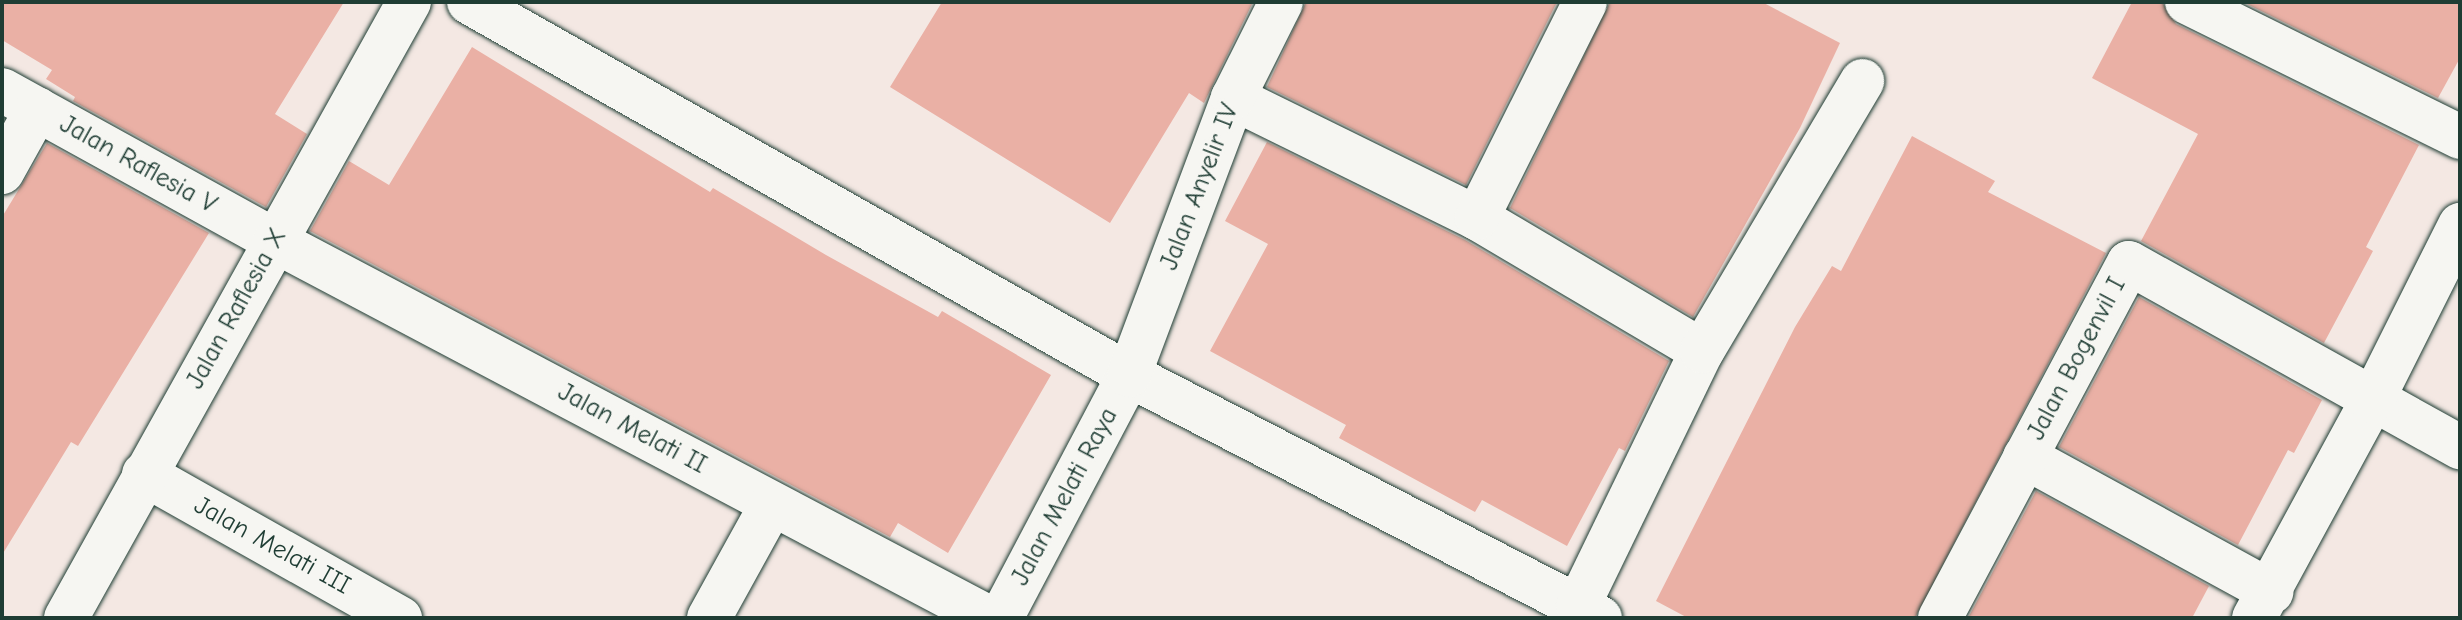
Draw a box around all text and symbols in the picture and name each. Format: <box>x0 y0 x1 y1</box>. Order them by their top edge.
street label: Jalan Anyelir IV <box>1154 99 1246 275</box>
street label: Jalan Raflesia V <box>54 109 222 221</box>
street label: Jalan Raflesia X <box>180 223 294 395</box>
street label: Jalan Bogenvil I <box>2021 272 2133 446</box>
street label: Jalan Melati II <box>552 377 712 481</box>
street label: Jalan Melati Raya <box>1005 403 1125 591</box>
street label: Jalan Melati III <box>188 490 356 602</box>

